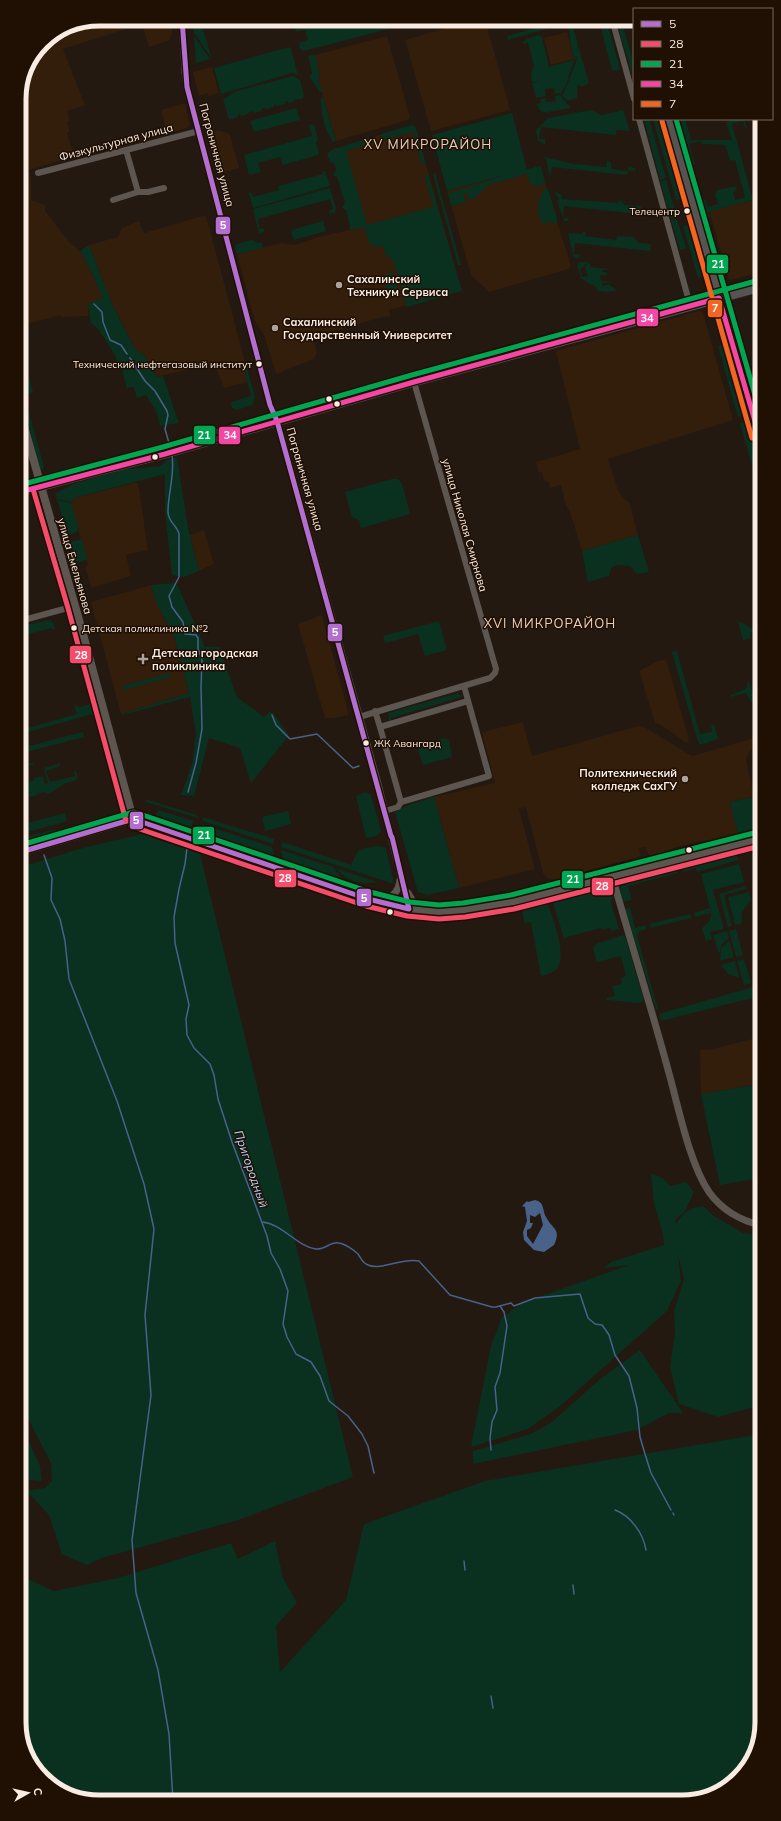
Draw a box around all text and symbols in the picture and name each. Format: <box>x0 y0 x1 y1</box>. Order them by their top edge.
legend <box>633 8 773 120</box>
text: 5 <box>669 16 676 31</box>
text: 28 <box>669 36 683 51</box>
text: 21 <box>669 56 683 71</box>
text: 34 <box>669 76 683 91</box>
text: 7 <box>669 96 676 111</box>
street label: Пограничная улица <box>196 102 238 208</box>
street label: Физкультурная улица <box>58 120 174 164</box>
district label: XV МИКРОРАЙОН <box>364 136 492 152</box>
place label: Телецентр <box>629 205 680 218</box>
marker: Телецентр <box>682 206 692 216</box>
line badge: 5 <box>215 216 231 235</box>
text: 5 <box>220 218 227 232</box>
line badge: 21 <box>706 254 729 274</box>
text: 21 <box>711 257 725 271</box>
place label: Сахалинский Техникум Сервиса <box>347 272 448 299</box>
marker: Сахалинский Техникум Сервиса <box>334 280 344 290</box>
line badge: 7 <box>707 299 723 318</box>
text: 7 <box>712 301 719 315</box>
line badge: 34 <box>636 308 659 327</box>
text: 34 <box>640 311 654 325</box>
place label: Сахалинский Государственный Университет <box>283 315 453 342</box>
marker: Сахалинский Государственный Университет <box>270 323 280 333</box>
place label: Технический нефтегазовый институт <box>73 358 252 371</box>
marker: Технический нефтегазовый институт <box>254 359 264 369</box>
unlabelled marker <box>324 394 334 404</box>
unlabelled marker <box>332 399 342 409</box>
line badge: 21 <box>193 425 216 445</box>
line badge: 34 <box>218 426 241 445</box>
street label: Пограничная улица <box>284 426 326 532</box>
text: 21 <box>197 428 211 442</box>
text: 34 <box>223 428 237 442</box>
unlabelled marker <box>150 452 160 462</box>
street label: улица Николая Смирнова <box>439 457 491 593</box>
street label: улица Емельянова <box>55 516 95 616</box>
district label: XVI МИКРОРАЙОН <box>484 615 616 631</box>
place label: Детская поликлиника №2 <box>82 622 208 635</box>
marker: Детская поликлиника №2 <box>69 623 79 633</box>
line badge: 5 <box>327 623 343 642</box>
text: 5 <box>332 625 339 639</box>
line badge: 28 <box>69 645 92 664</box>
place label: Детская городская поликлиника <box>152 646 258 673</box>
text: 28 <box>74 648 88 662</box>
marker: Детская городская поликлиника <box>137 653 149 665</box>
place label: ЖК Авангард <box>374 737 441 750</box>
marker: ЖК Авангард <box>361 738 371 748</box>
place label: Политехнический колледж СахГУ <box>579 766 678 793</box>
marker: Политехнический колледж СахГУ <box>680 774 690 784</box>
line badge: 5 <box>129 811 144 830</box>
text: 5 <box>133 813 140 827</box>
line badge: 21 <box>192 826 215 845</box>
text: 21 <box>197 828 211 842</box>
unlabelled marker <box>684 845 694 855</box>
line badge: 28 <box>274 869 297 888</box>
line badge: 21 <box>561 870 584 889</box>
text: 28 <box>278 871 292 885</box>
text: 21 <box>566 872 580 886</box>
line badge: 28 <box>591 877 614 896</box>
text: 28 <box>595 879 609 893</box>
line badge: 5 <box>356 888 372 907</box>
text: 5 <box>361 891 368 905</box>
unlabelled marker <box>385 907 395 917</box>
water label: Пригородный <box>231 1128 272 1209</box>
north arrow <box>8 1773 48 1813</box>
text: С <box>30 1787 45 1797</box>

